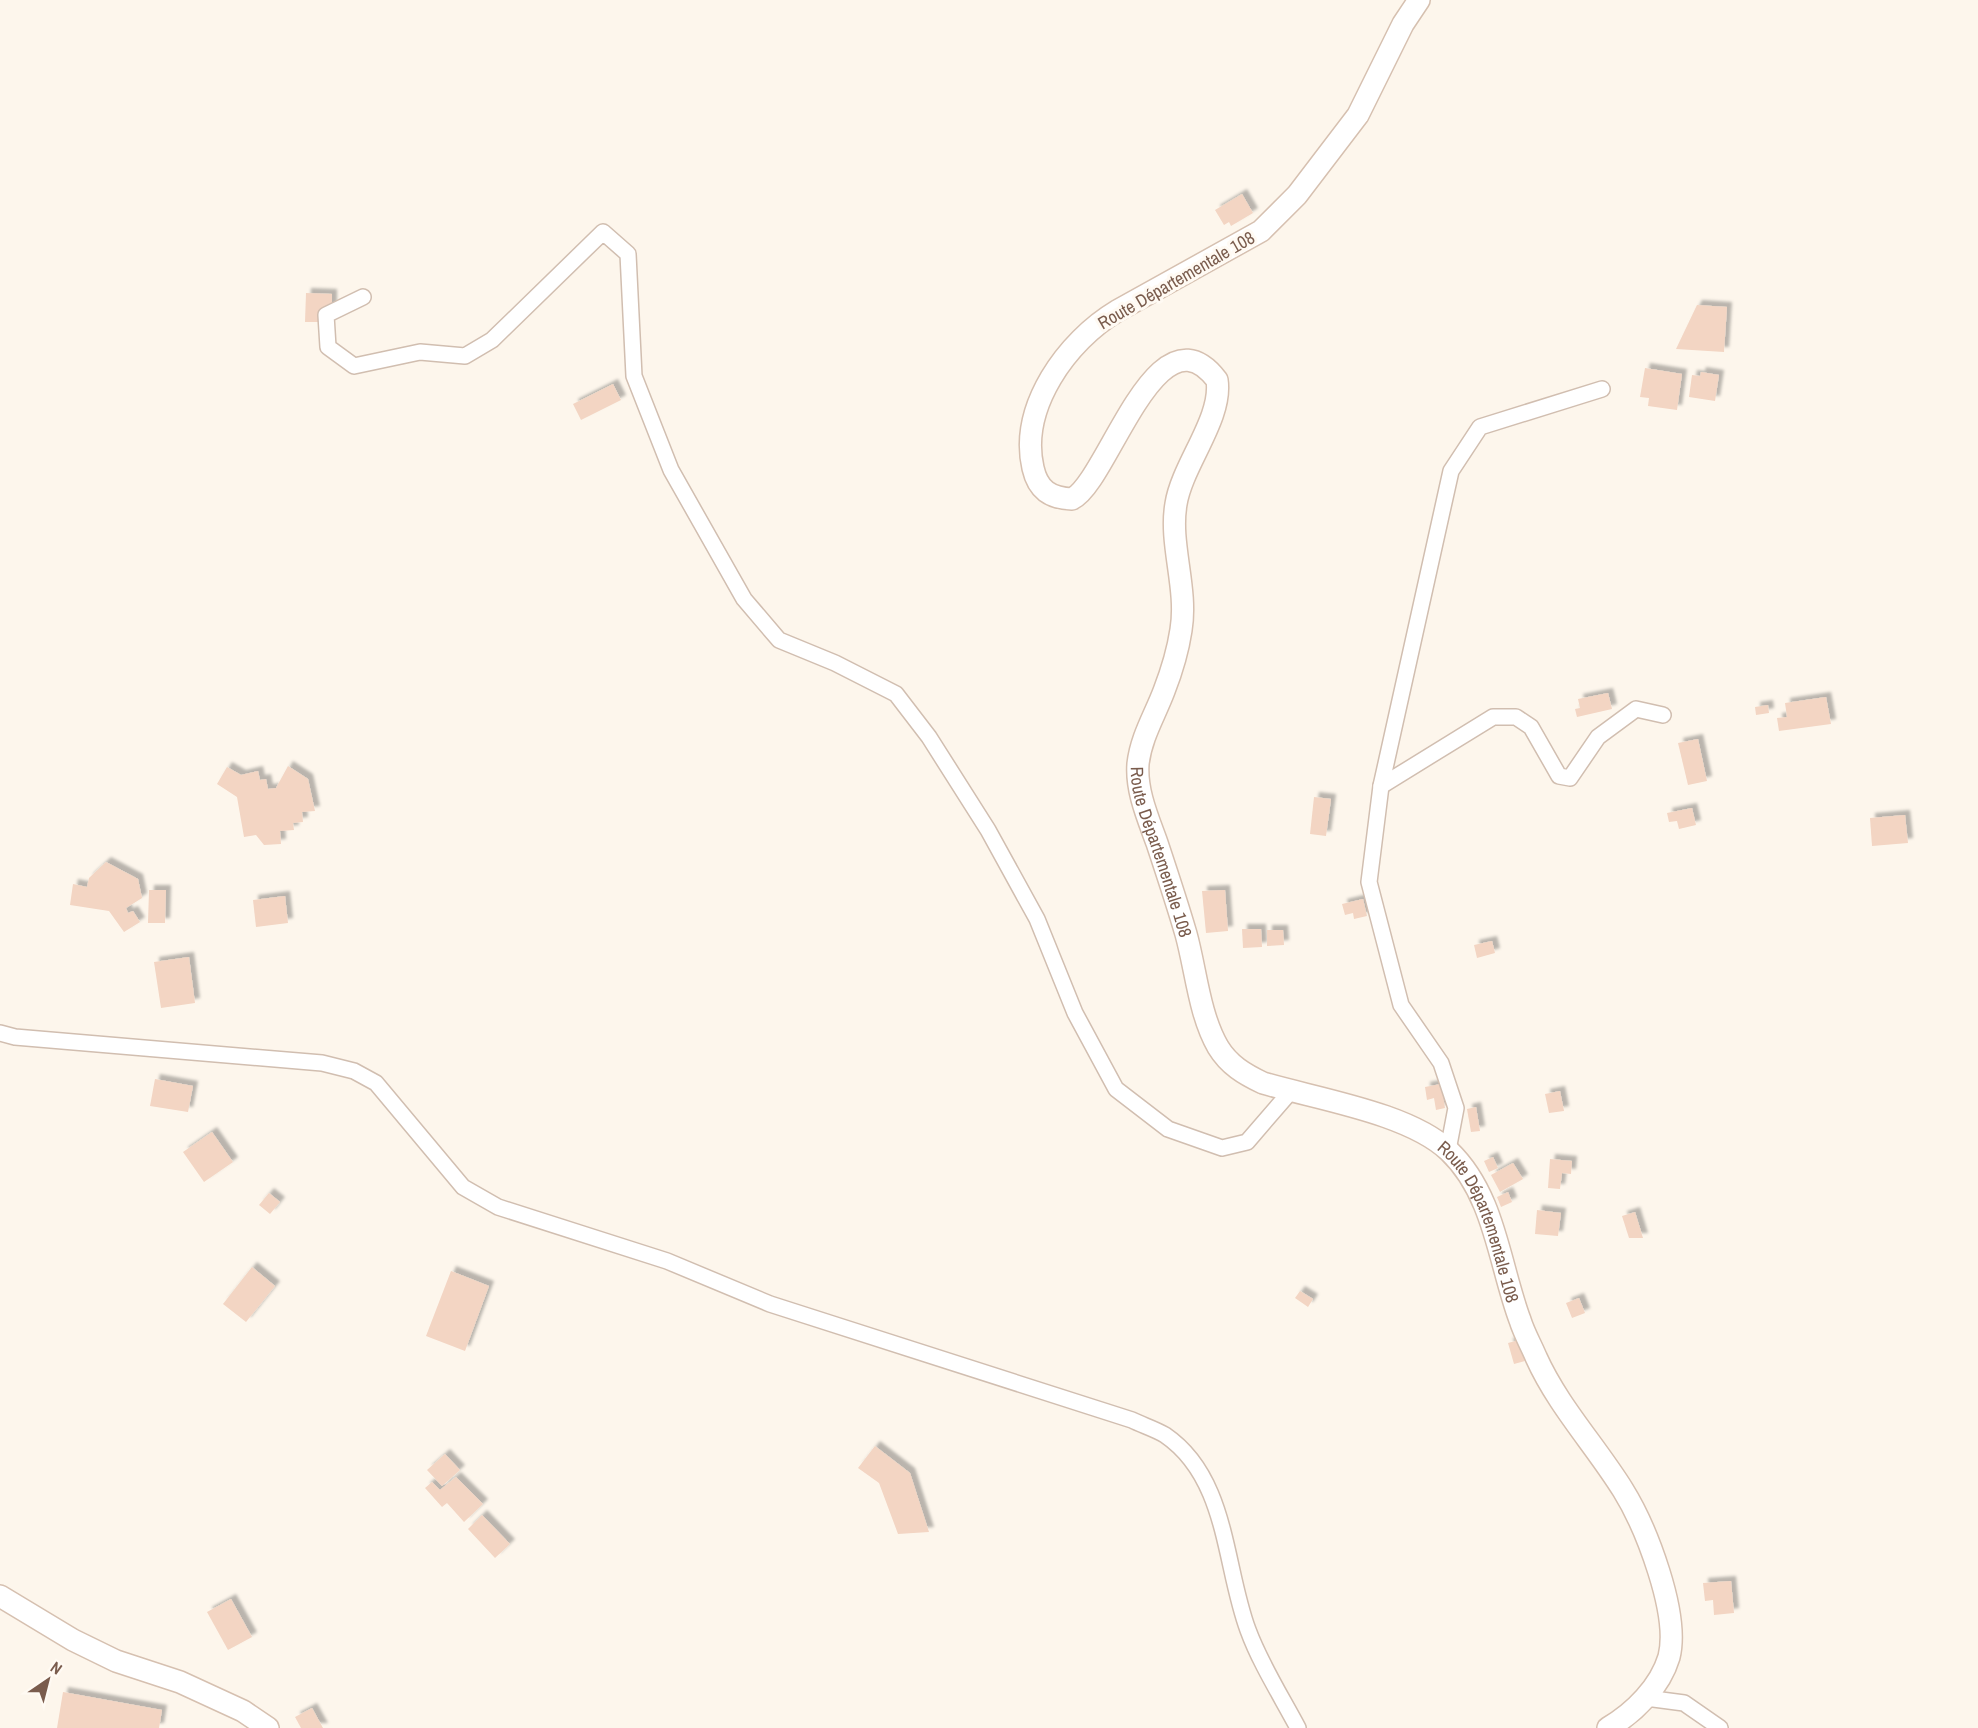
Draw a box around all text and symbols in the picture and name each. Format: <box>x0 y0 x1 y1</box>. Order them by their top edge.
street label: Route Départementale 108 <box>1093 225 1259 335</box>
street label: Route Départementale 108 <box>1125 766 1199 940</box>
street label: Route Départementale 108 <box>1433 1134 1526 1306</box>
north arrow <box>18 1650 78 1710</box>
text: N <box>46 1656 67 1679</box>

